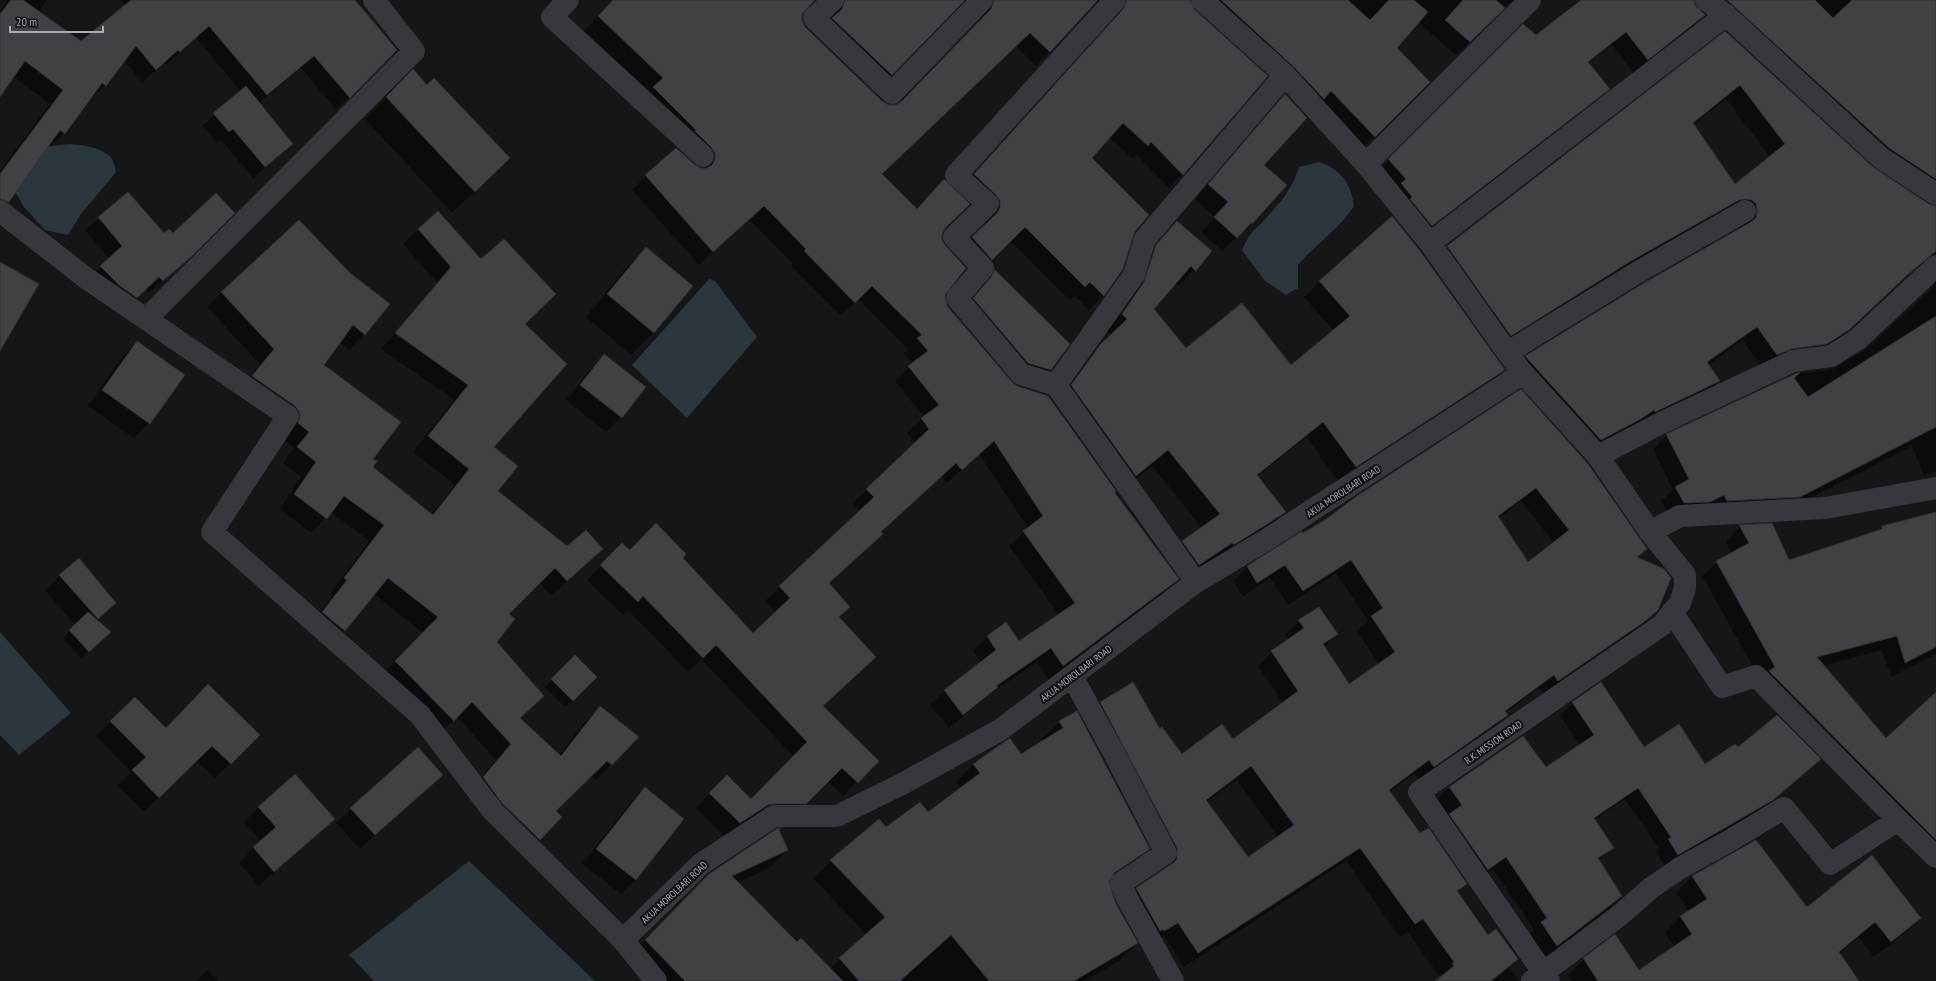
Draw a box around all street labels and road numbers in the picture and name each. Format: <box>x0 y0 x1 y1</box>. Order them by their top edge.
street label: AKUA MOROLBARI ROAD <box>1304 463 1383 520</box>
street label: AKUA MOROLBARI ROAD <box>1038 642 1115 704</box>
street label: R.K. MISSION ROAD <box>1462 718 1525 767</box>
street label: AKUA MOROLBARI ROAD <box>638 858 710 926</box>

